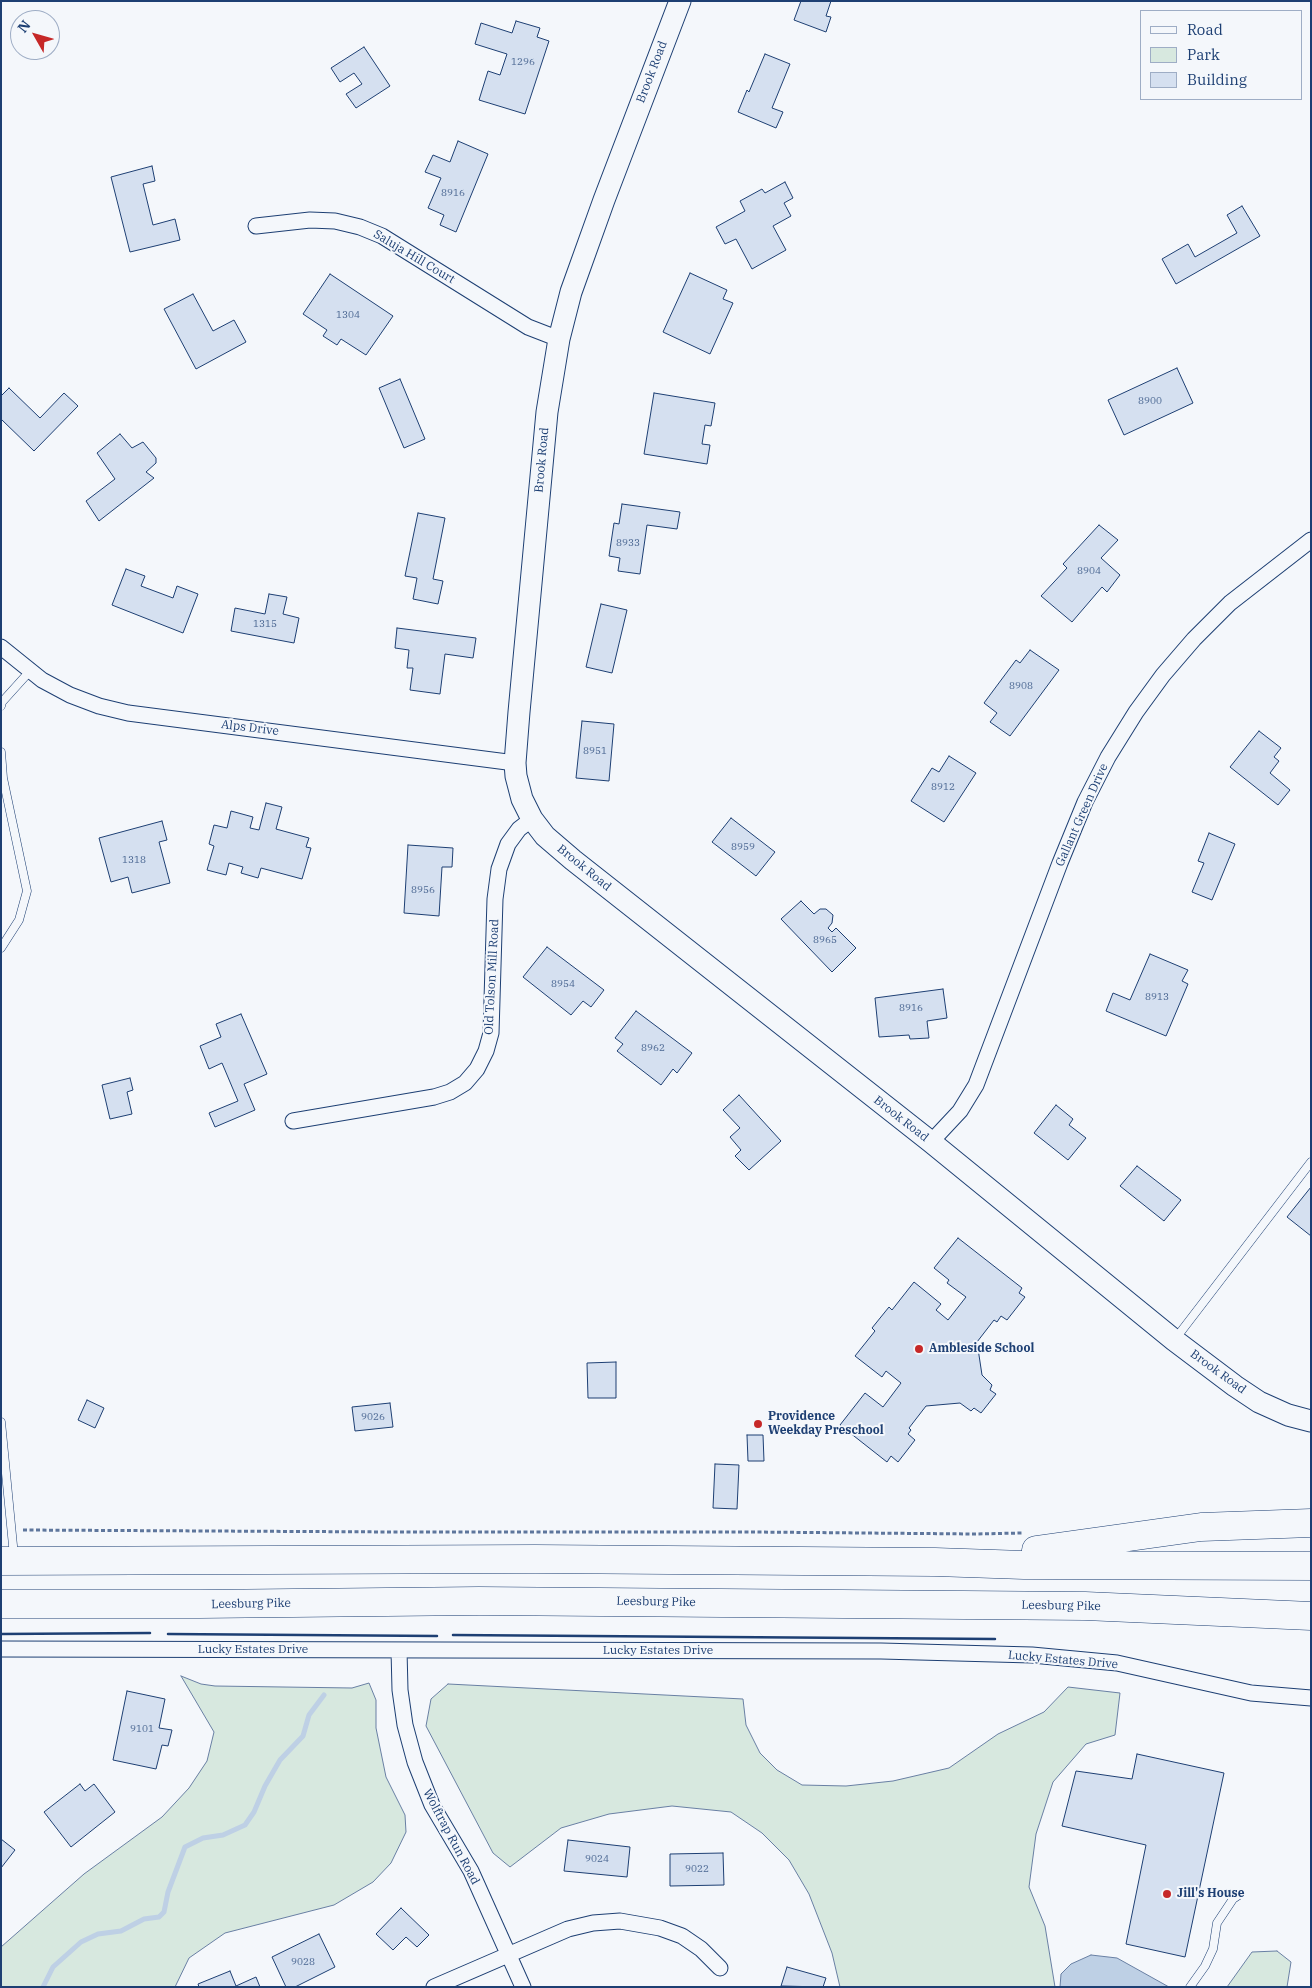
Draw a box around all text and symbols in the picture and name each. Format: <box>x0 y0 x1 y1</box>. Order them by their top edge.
north arrow <box>10 10 60 60</box>
legend <box>1140 10 1302 100</box>
text: N <box>13 16 34 36</box>
text: Road <box>1187 20 1223 39</box>
street label: Brook Road <box>634 39 670 105</box>
text: Park <box>1187 45 1220 64</box>
house number: 1296 <box>511 56 535 68</box>
text: Building <box>1187 70 1247 89</box>
house number: 8916 <box>441 187 465 199</box>
street label: Saluja Hill Court <box>371 227 457 287</box>
house number: 1304 <box>336 309 360 321</box>
house number: 8900 <box>1138 395 1162 407</box>
street label: Brook Road <box>532 427 552 493</box>
house number: 8933 <box>616 537 640 549</box>
house number: 8904 <box>1077 565 1101 577</box>
house number: 1315 <box>253 618 277 630</box>
house number: 8908 <box>1009 680 1033 692</box>
street label: Alps Drive <box>220 717 280 739</box>
house number: 8951 <box>583 745 607 757</box>
street label: Gallant Green Drive <box>1053 761 1111 869</box>
house number: 8912 <box>931 781 955 793</box>
house number: 8959 <box>731 841 755 853</box>
street label: Brook Road <box>554 842 614 894</box>
house number: 1318 <box>122 854 146 866</box>
house number: 8956 <box>411 884 435 896</box>
street label: Old Tolson Mill Road <box>482 919 502 1035</box>
house number: 8965 <box>813 934 837 946</box>
house number: 8954 <box>551 978 575 990</box>
house number: 8913 <box>1145 991 1169 1003</box>
house number: 8916 <box>899 1002 923 1014</box>
house number: 8962 <box>641 1042 665 1054</box>
street label: Brook Road <box>871 1093 931 1145</box>
place label: Ambleside School <box>929 1342 1034 1356</box>
marker: Ambleside School <box>913 1343 925 1355</box>
street label: Brook Road <box>1187 1347 1249 1397</box>
place label: Providence Weekday Preschool <box>768 1410 884 1438</box>
house number: 9026 <box>361 1411 385 1423</box>
marker: Providence Weekday Preschool <box>752 1418 764 1430</box>
street label: Leesburg Pike <box>616 1594 696 1610</box>
street label: Leesburg Pike <box>211 1596 291 1612</box>
street label: Leesburg Pike <box>1021 1598 1101 1614</box>
street label: Lucky Estates Drive <box>198 1643 308 1657</box>
street label: Lucky Estates Drive <box>603 1644 713 1658</box>
street label: Lucky Estates Drive <box>1007 1648 1119 1672</box>
house number: 9101 <box>130 1723 154 1735</box>
street label: Wolftrap Run Road <box>420 1787 482 1887</box>
house number: 9024 <box>585 1853 609 1865</box>
house number: 9022 <box>685 1863 709 1875</box>
place label: Jill's House <box>1177 1887 1244 1901</box>
marker: Jill's House <box>1161 1888 1173 1900</box>
house number: 9028 <box>291 1956 315 1968</box>

